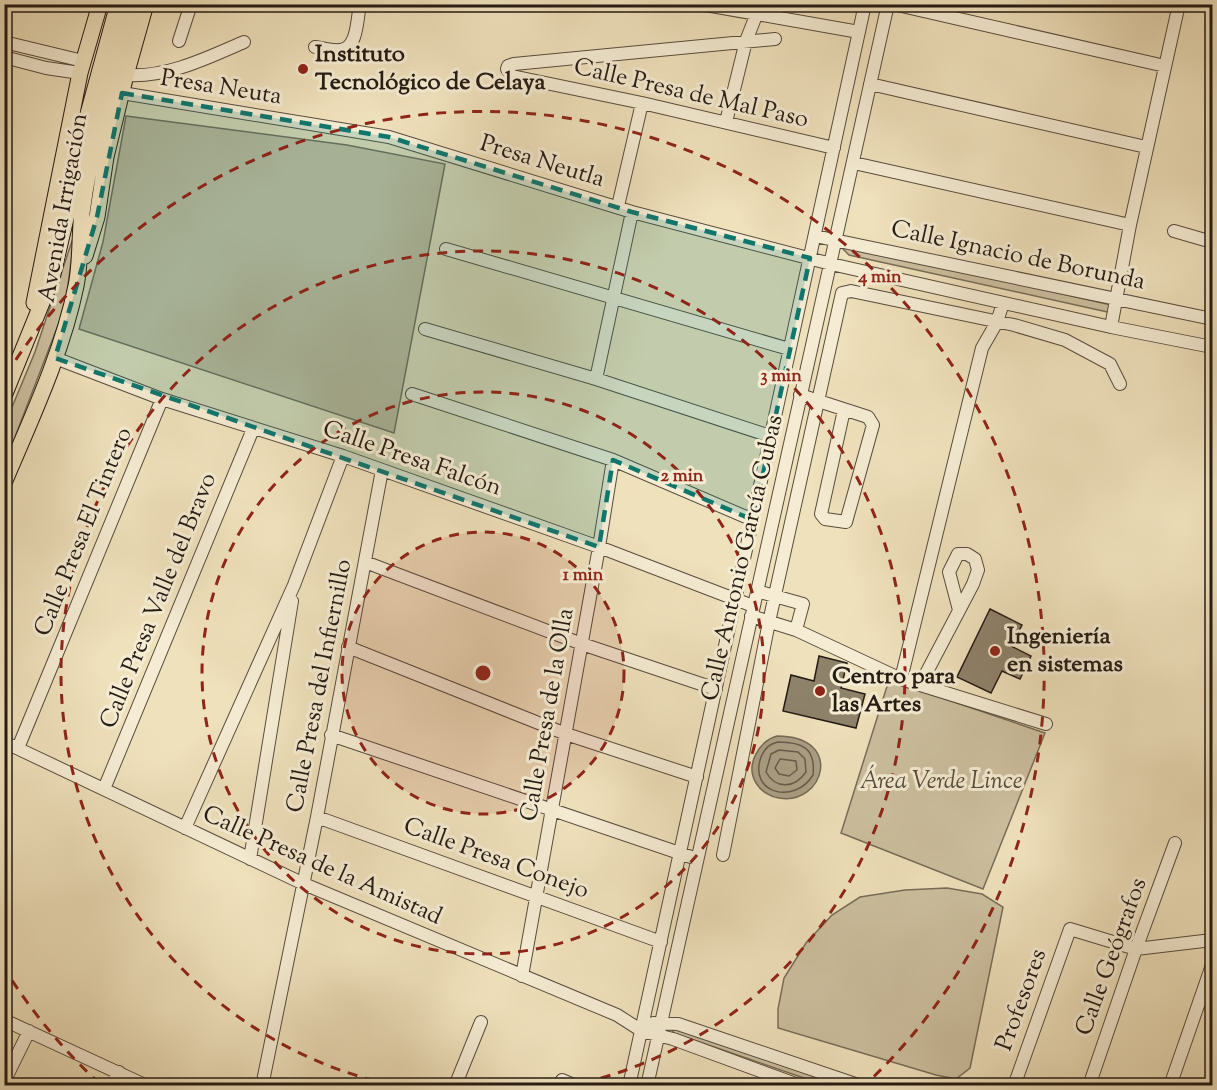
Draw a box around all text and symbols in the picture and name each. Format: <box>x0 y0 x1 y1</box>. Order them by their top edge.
place label: Instituto Tecnológico de Celaya <box>315 38 547 100</box>
street label: Calle Presa de Mal Paso <box>570 50 812 138</box>
street label: Presa Neuta <box>158 62 284 114</box>
marker: Instituto Tecnológico de Celaya <box>296 62 310 76</box>
street label: Avenida Irrigación <box>31 111 97 305</box>
street label: Presa Neutla <box>475 127 609 197</box>
street label: Calle Ignacio de Borunda <box>888 212 1148 300</box>
text: 4 min <box>857 265 902 291</box>
text: 3 min <box>760 364 802 390</box>
street label: Calle Presa Falcón <box>318 412 506 506</box>
street label: Calle Antonio García Cubas <box>693 412 793 704</box>
street label: Calle Presa El Tintero <box>27 422 141 642</box>
text: 2 min <box>661 464 704 490</box>
street label: Calle Presa Valle del Bravo <box>92 468 226 734</box>
street label: Calle Presa del Infiernillo <box>279 557 361 815</box>
text: 1 min <box>563 563 604 589</box>
street label: Calle Presa de la Olla <box>513 606 583 824</box>
place label: Ingeniería en sistemas <box>1007 620 1123 682</box>
marker: Ingeniería en sistemas <box>988 644 1002 658</box>
place label: Centro para las Artes <box>832 660 956 722</box>
centre of rings <box>473 663 493 683</box>
marker: Centro para las Artes <box>813 684 827 698</box>
park label: Área Verde Lince <box>860 764 1022 799</box>
street label: Calle Presa de la Amistad <box>197 798 448 934</box>
street label: Calle Presa Conejo <box>399 810 593 908</box>
street label: Calle Geógrafos <box>1068 873 1156 1041</box>
street label: Profesores <box>988 944 1056 1056</box>

